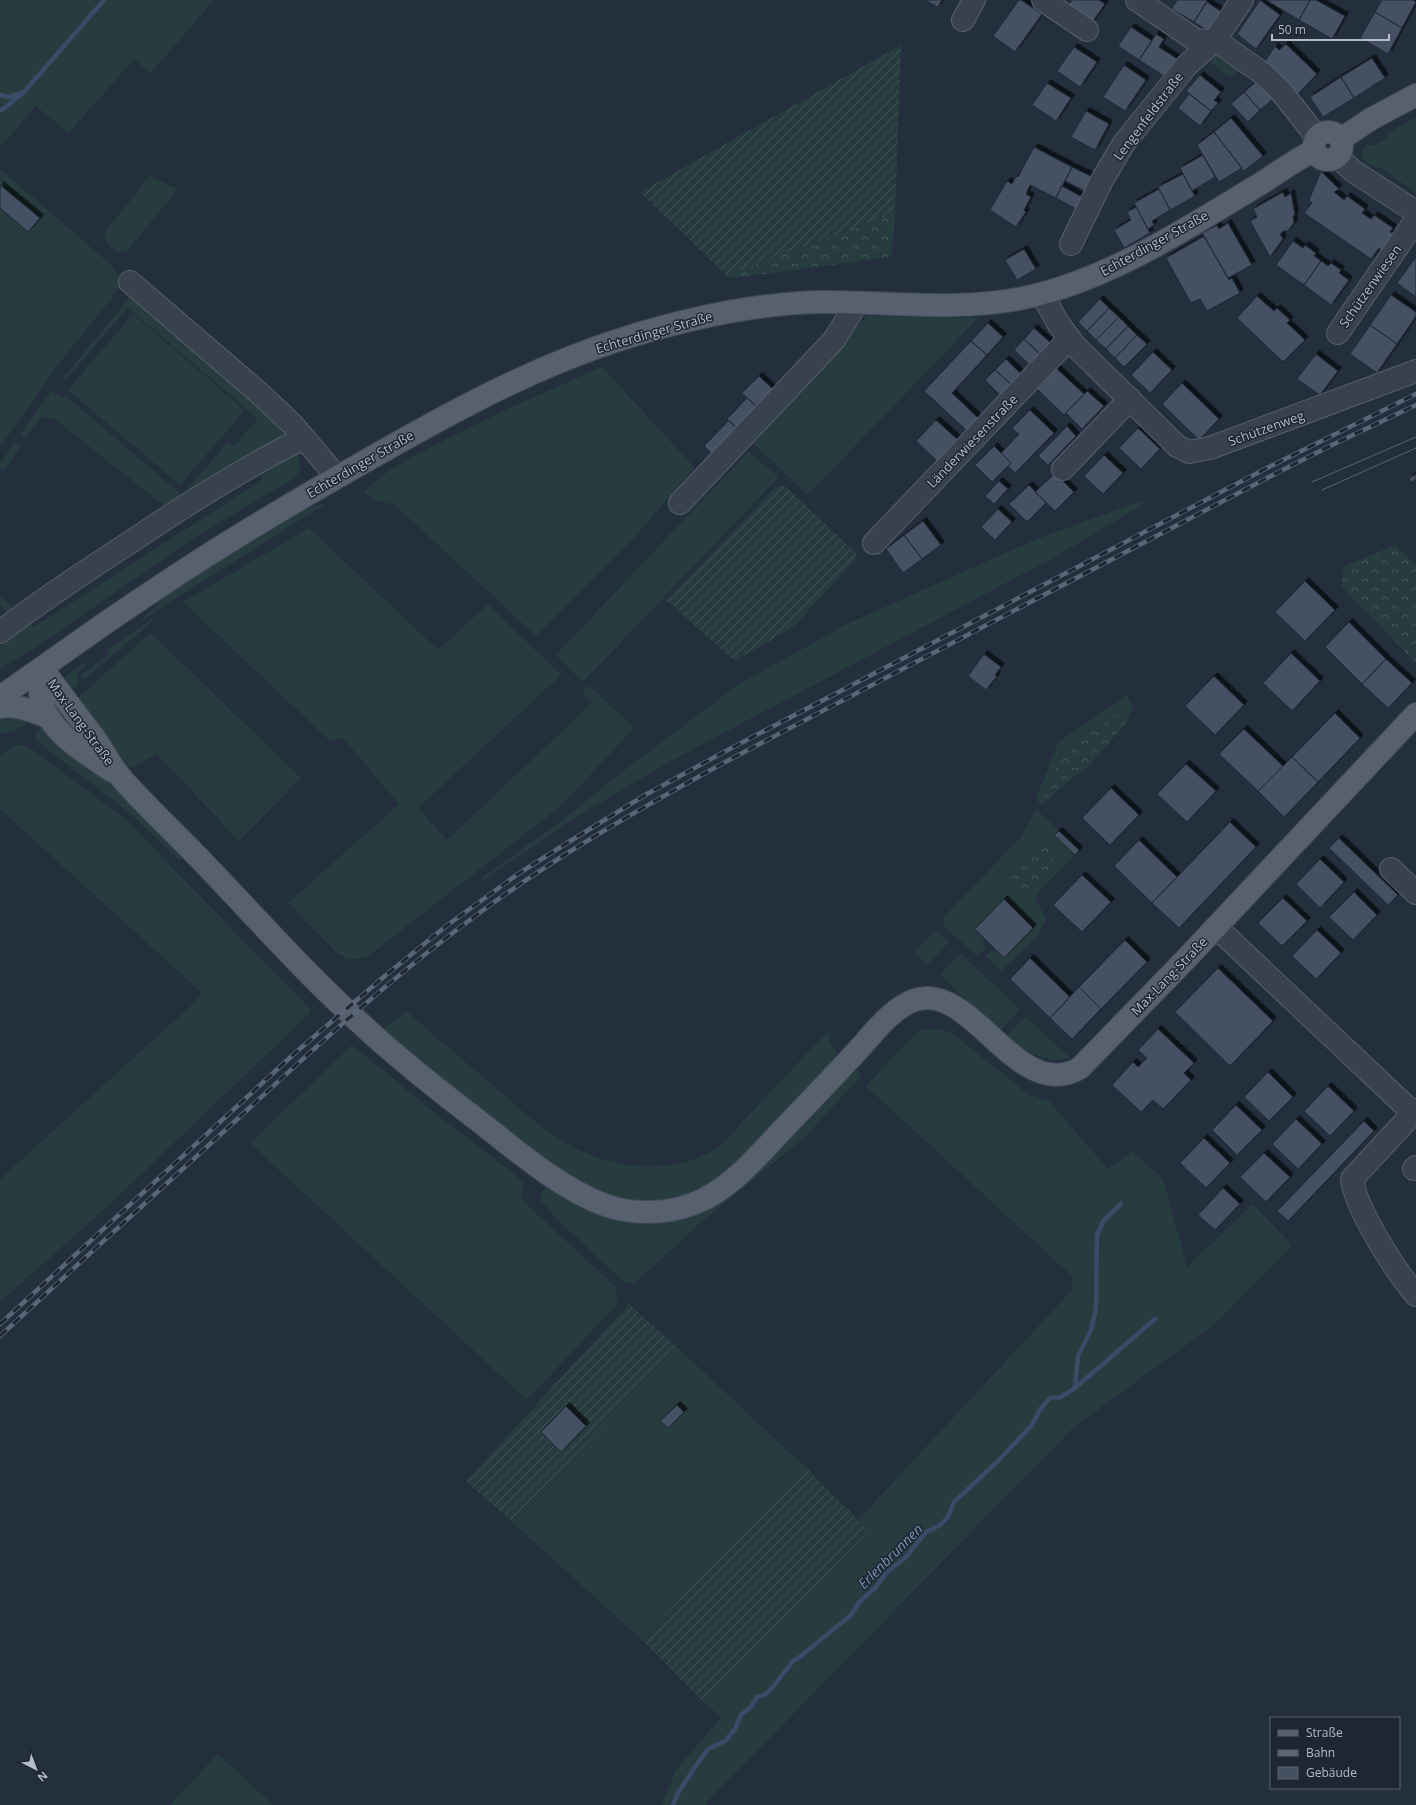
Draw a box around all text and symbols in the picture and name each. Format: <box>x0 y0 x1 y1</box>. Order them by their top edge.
scale bar <box>1272 16 1389 42</box>
text: 50 m <box>1278 21 1306 38</box>
street label: Lengenfeldstraße <box>1109 68 1187 164</box>
street label: Echterdinger Straße <box>1097 206 1211 280</box>
street label: Schützenwiesen <box>1335 241 1405 331</box>
street label: Echterdinger Straße <box>594 307 714 357</box>
street label: Länderwiesenstraße <box>923 390 1021 492</box>
street label: Schützenweg <box>1225 406 1307 450</box>
street label: Echterdinger Straße <box>303 426 417 502</box>
street label: Max-Lang-Straße <box>43 675 119 769</box>
street label: Max-Lang-Straße <box>1127 933 1211 1019</box>
water label: Erlenbrunnen <box>854 1520 926 1592</box>
legend <box>1270 1717 1400 1789</box>
text: Straße <box>1306 1724 1343 1741</box>
text: Bahn <box>1306 1744 1335 1761</box>
north arrow <box>16 1749 56 1789</box>
text: Gebäude <box>1306 1764 1357 1781</box>
text: N <box>35 1768 51 1785</box>

